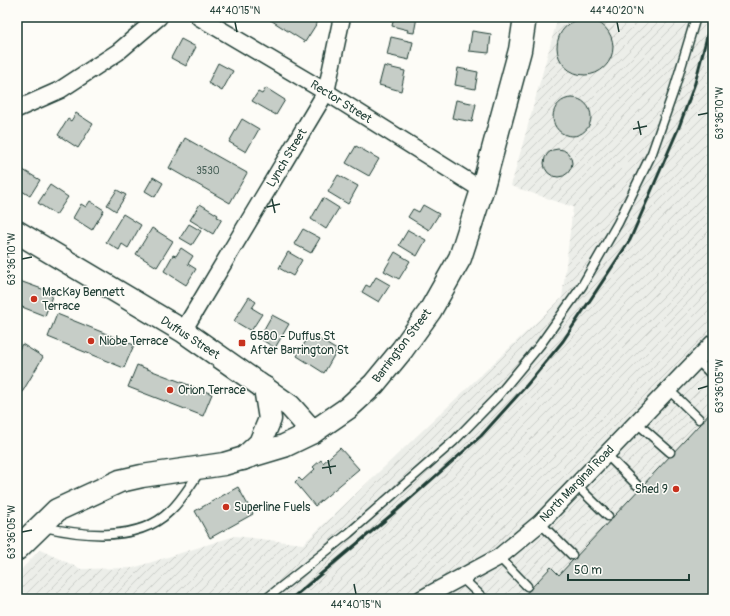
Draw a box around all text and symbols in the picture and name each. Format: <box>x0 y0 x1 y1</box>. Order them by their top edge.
text: 44°40'15"N <box>210 5 261 17</box>
text: 44°40'20"N <box>590 5 644 17</box>
street label: Rector Street <box>307 77 375 127</box>
text: 63°36'10"W <box>714 86 726 139</box>
street label: Lynch Street <box>264 126 310 190</box>
house number: 3530 <box>196 165 220 177</box>
text: 63°36'10"W <box>6 232 18 285</box>
place label: MacKay Bennett Terrace <box>42 285 125 314</box>
marker: MacKay Bennett Terrace <box>29 294 39 304</box>
street label: Barrington Street <box>369 306 435 386</box>
street label: Duffus Street <box>158 313 223 363</box>
place label: 6580 - Duffus St After Barrington St <box>250 329 349 358</box>
place label: Niobe Terrace <box>99 334 168 349</box>
marker: Niobe Terrace <box>86 336 96 346</box>
marker: 6580 - Duffus St After Barrington St <box>237 338 247 348</box>
text: 63°36'05"W <box>714 359 726 413</box>
place label: Orion Terrace <box>178 383 246 398</box>
marker: Orion Terrace <box>165 385 175 395</box>
street label: North Marginal Road <box>536 442 618 526</box>
place label: Shed 9 <box>635 482 668 497</box>
marker: Shed 9 <box>671 484 681 494</box>
place label: Superline Fuels <box>234 500 311 515</box>
marker: Superline Fuels <box>221 502 231 512</box>
text: 63°36'05"W <box>6 505 18 559</box>
scale bar <box>568 556 689 582</box>
text: 50 m <box>574 563 602 578</box>
text: 44°40'15"N <box>331 599 382 611</box>

